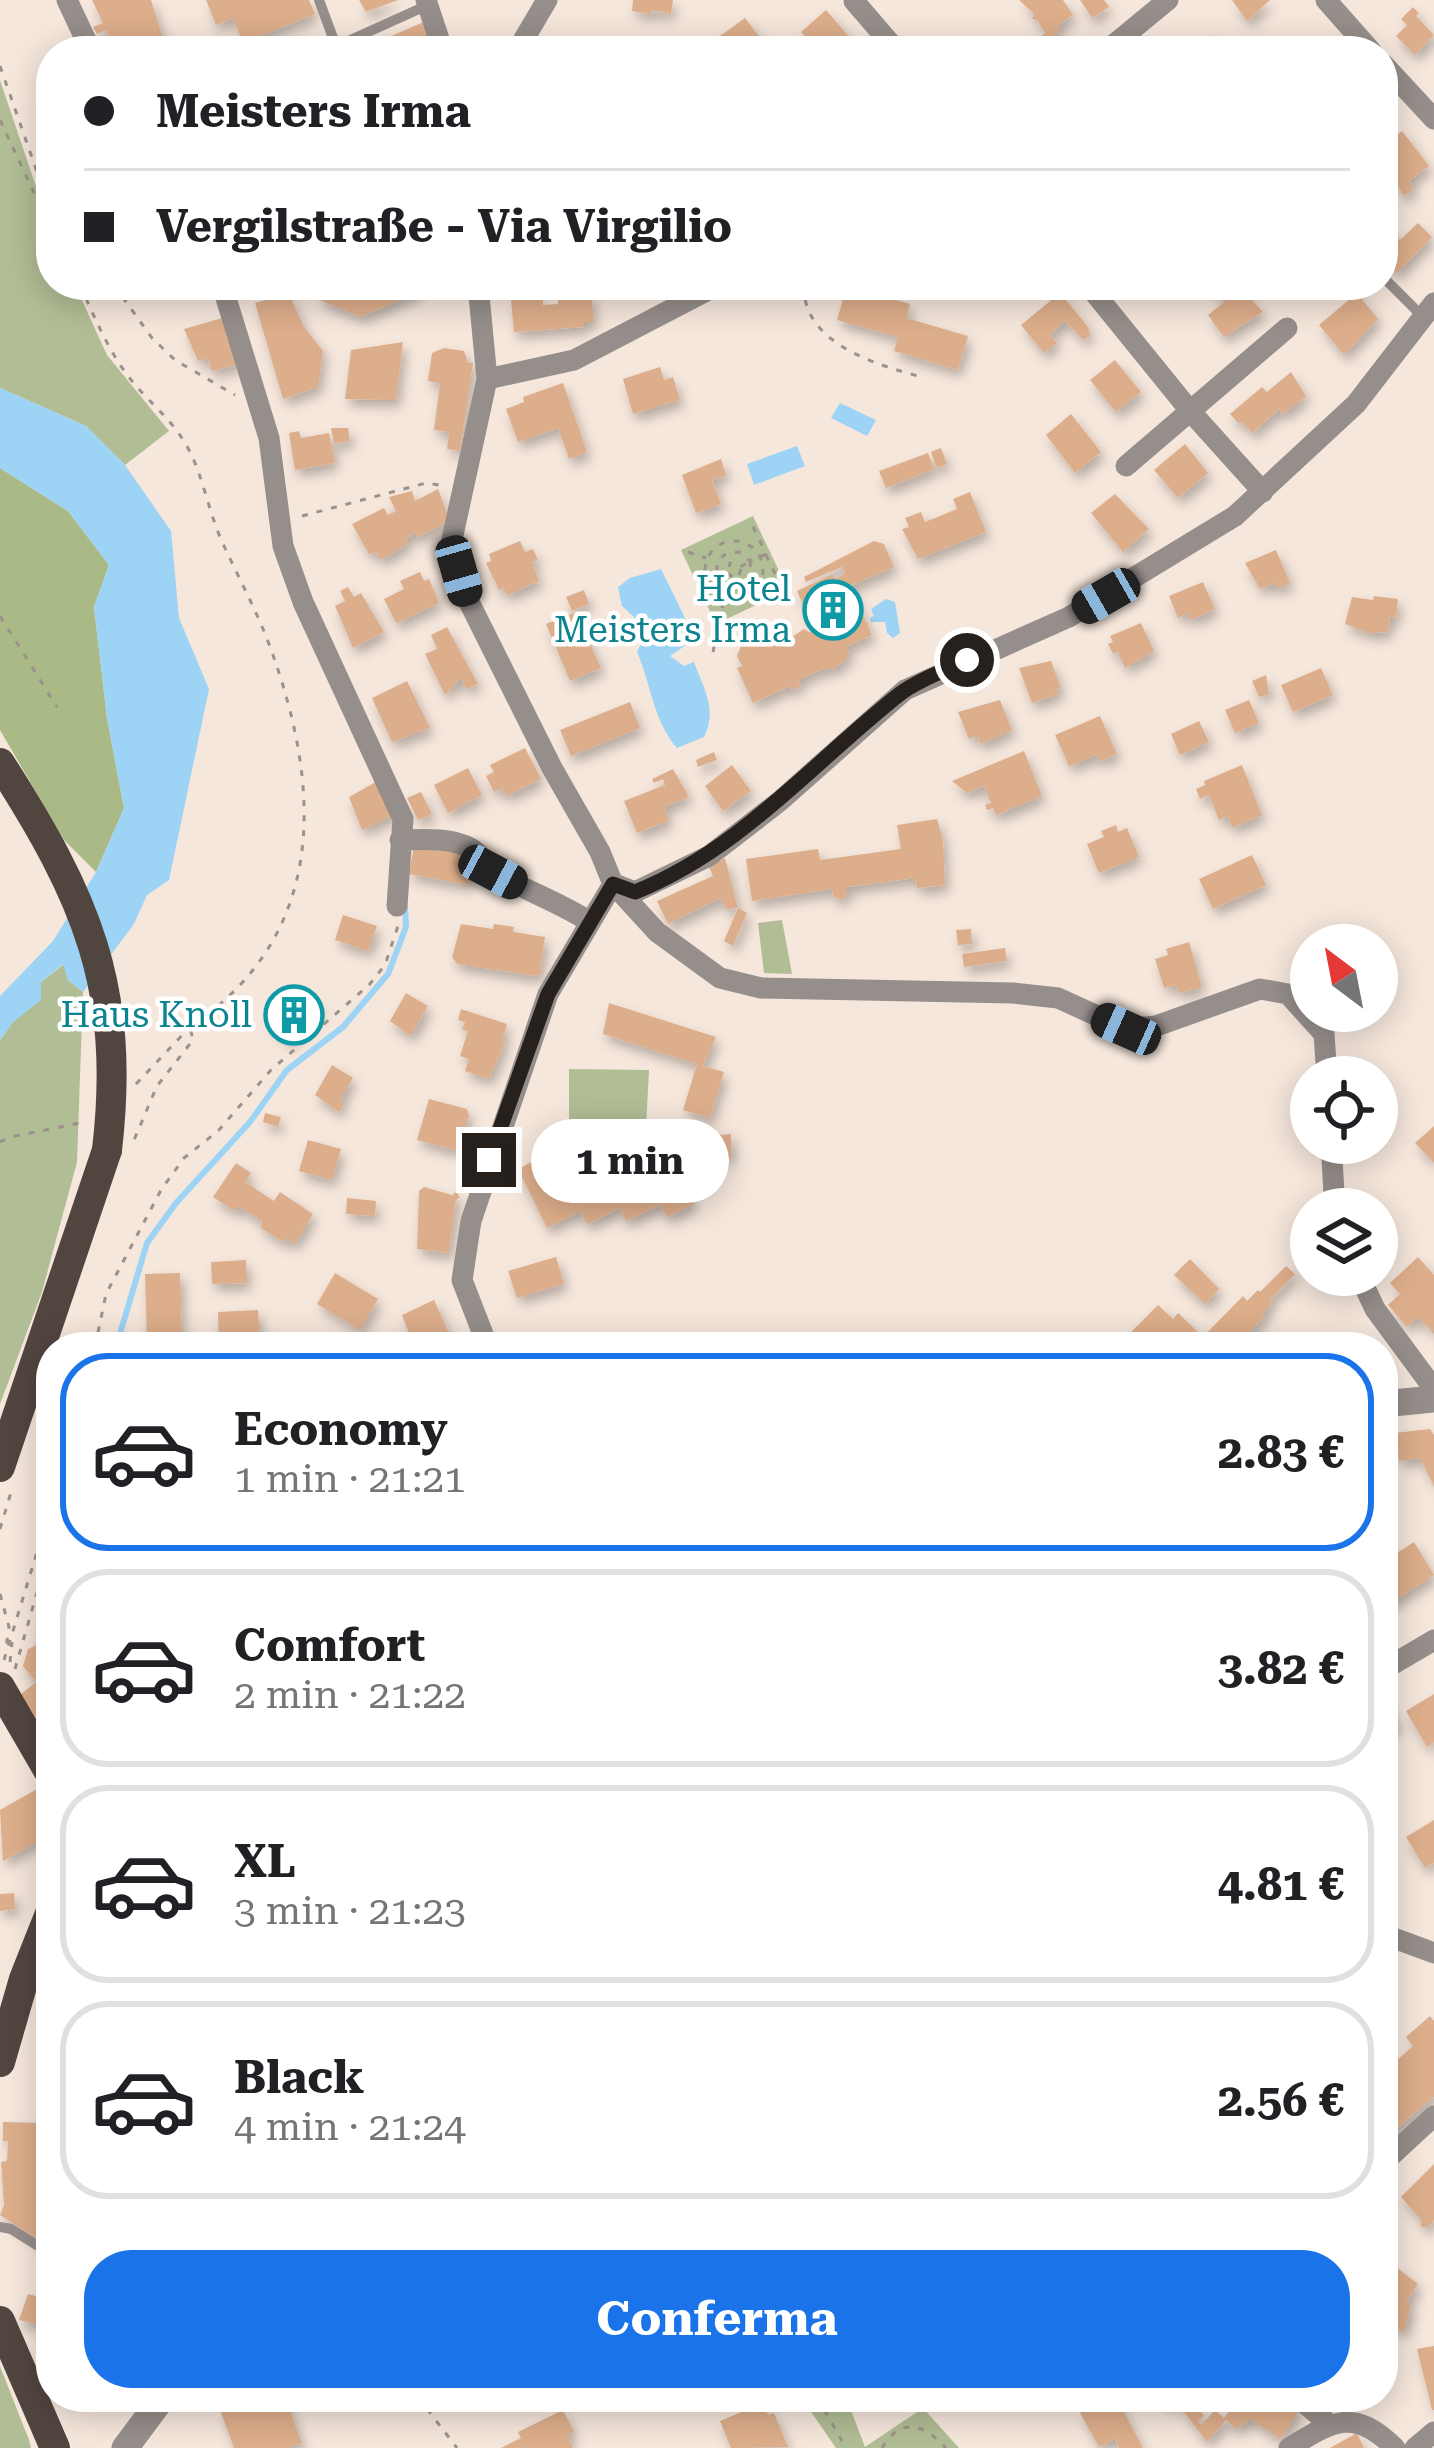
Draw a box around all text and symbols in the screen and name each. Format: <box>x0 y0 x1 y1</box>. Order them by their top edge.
text: Meisters Irma <box>156 85 471 138</box>
text: Vergilstraße - Via Virgilio <box>156 200 732 253</box>
car <box>432 531 486 611</box>
car <box>1066 562 1146 630</box>
place label: Hotel Meisters Irma <box>554 568 791 651</box>
building icon: Hotel Meisters Irma <box>802 579 864 641</box>
route start <box>940 633 994 687</box>
car <box>453 839 533 905</box>
north arrow <box>1290 924 1398 1032</box>
map controls <box>1290 924 1398 1296</box>
building icon: Haus Knoll <box>263 984 325 1046</box>
place label: Haus Knoll <box>61 994 252 1036</box>
car <box>1086 998 1166 1060</box>
button: locate <box>1290 1056 1398 1164</box>
callout: 1 min <box>531 1118 729 1202</box>
route end <box>462 1133 516 1187</box>
text: 1 min <box>576 1138 684 1184</box>
button: layers <box>1290 1188 1398 1296</box>
icon: car <box>90 1398 198 1506</box>
text: Economy <box>234 1403 448 1456</box>
text: 2.83 € <box>1218 1426 1344 1479</box>
text: 1 min · 21:21 <box>234 1456 466 1502</box>
icon: car <box>90 1614 198 1722</box>
text: Comfort <box>234 1619 425 1672</box>
text: 3.82 € <box>1218 1642 1344 1695</box>
text: 2 min · 21:22 <box>234 1672 466 1718</box>
icon: car <box>90 1830 198 1938</box>
text: XL <box>234 1835 296 1888</box>
text: 4.81 € <box>1218 1858 1344 1911</box>
text: 3 min · 21:23 <box>234 1888 466 1934</box>
icon: car <box>90 2046 198 2154</box>
text: Black <box>234 2051 364 2104</box>
text: 2.56 € <box>1218 2074 1344 2127</box>
text: 4 min · 21:24 <box>234 2104 466 2150</box>
button: Conferma <box>84 2250 1350 2388</box>

